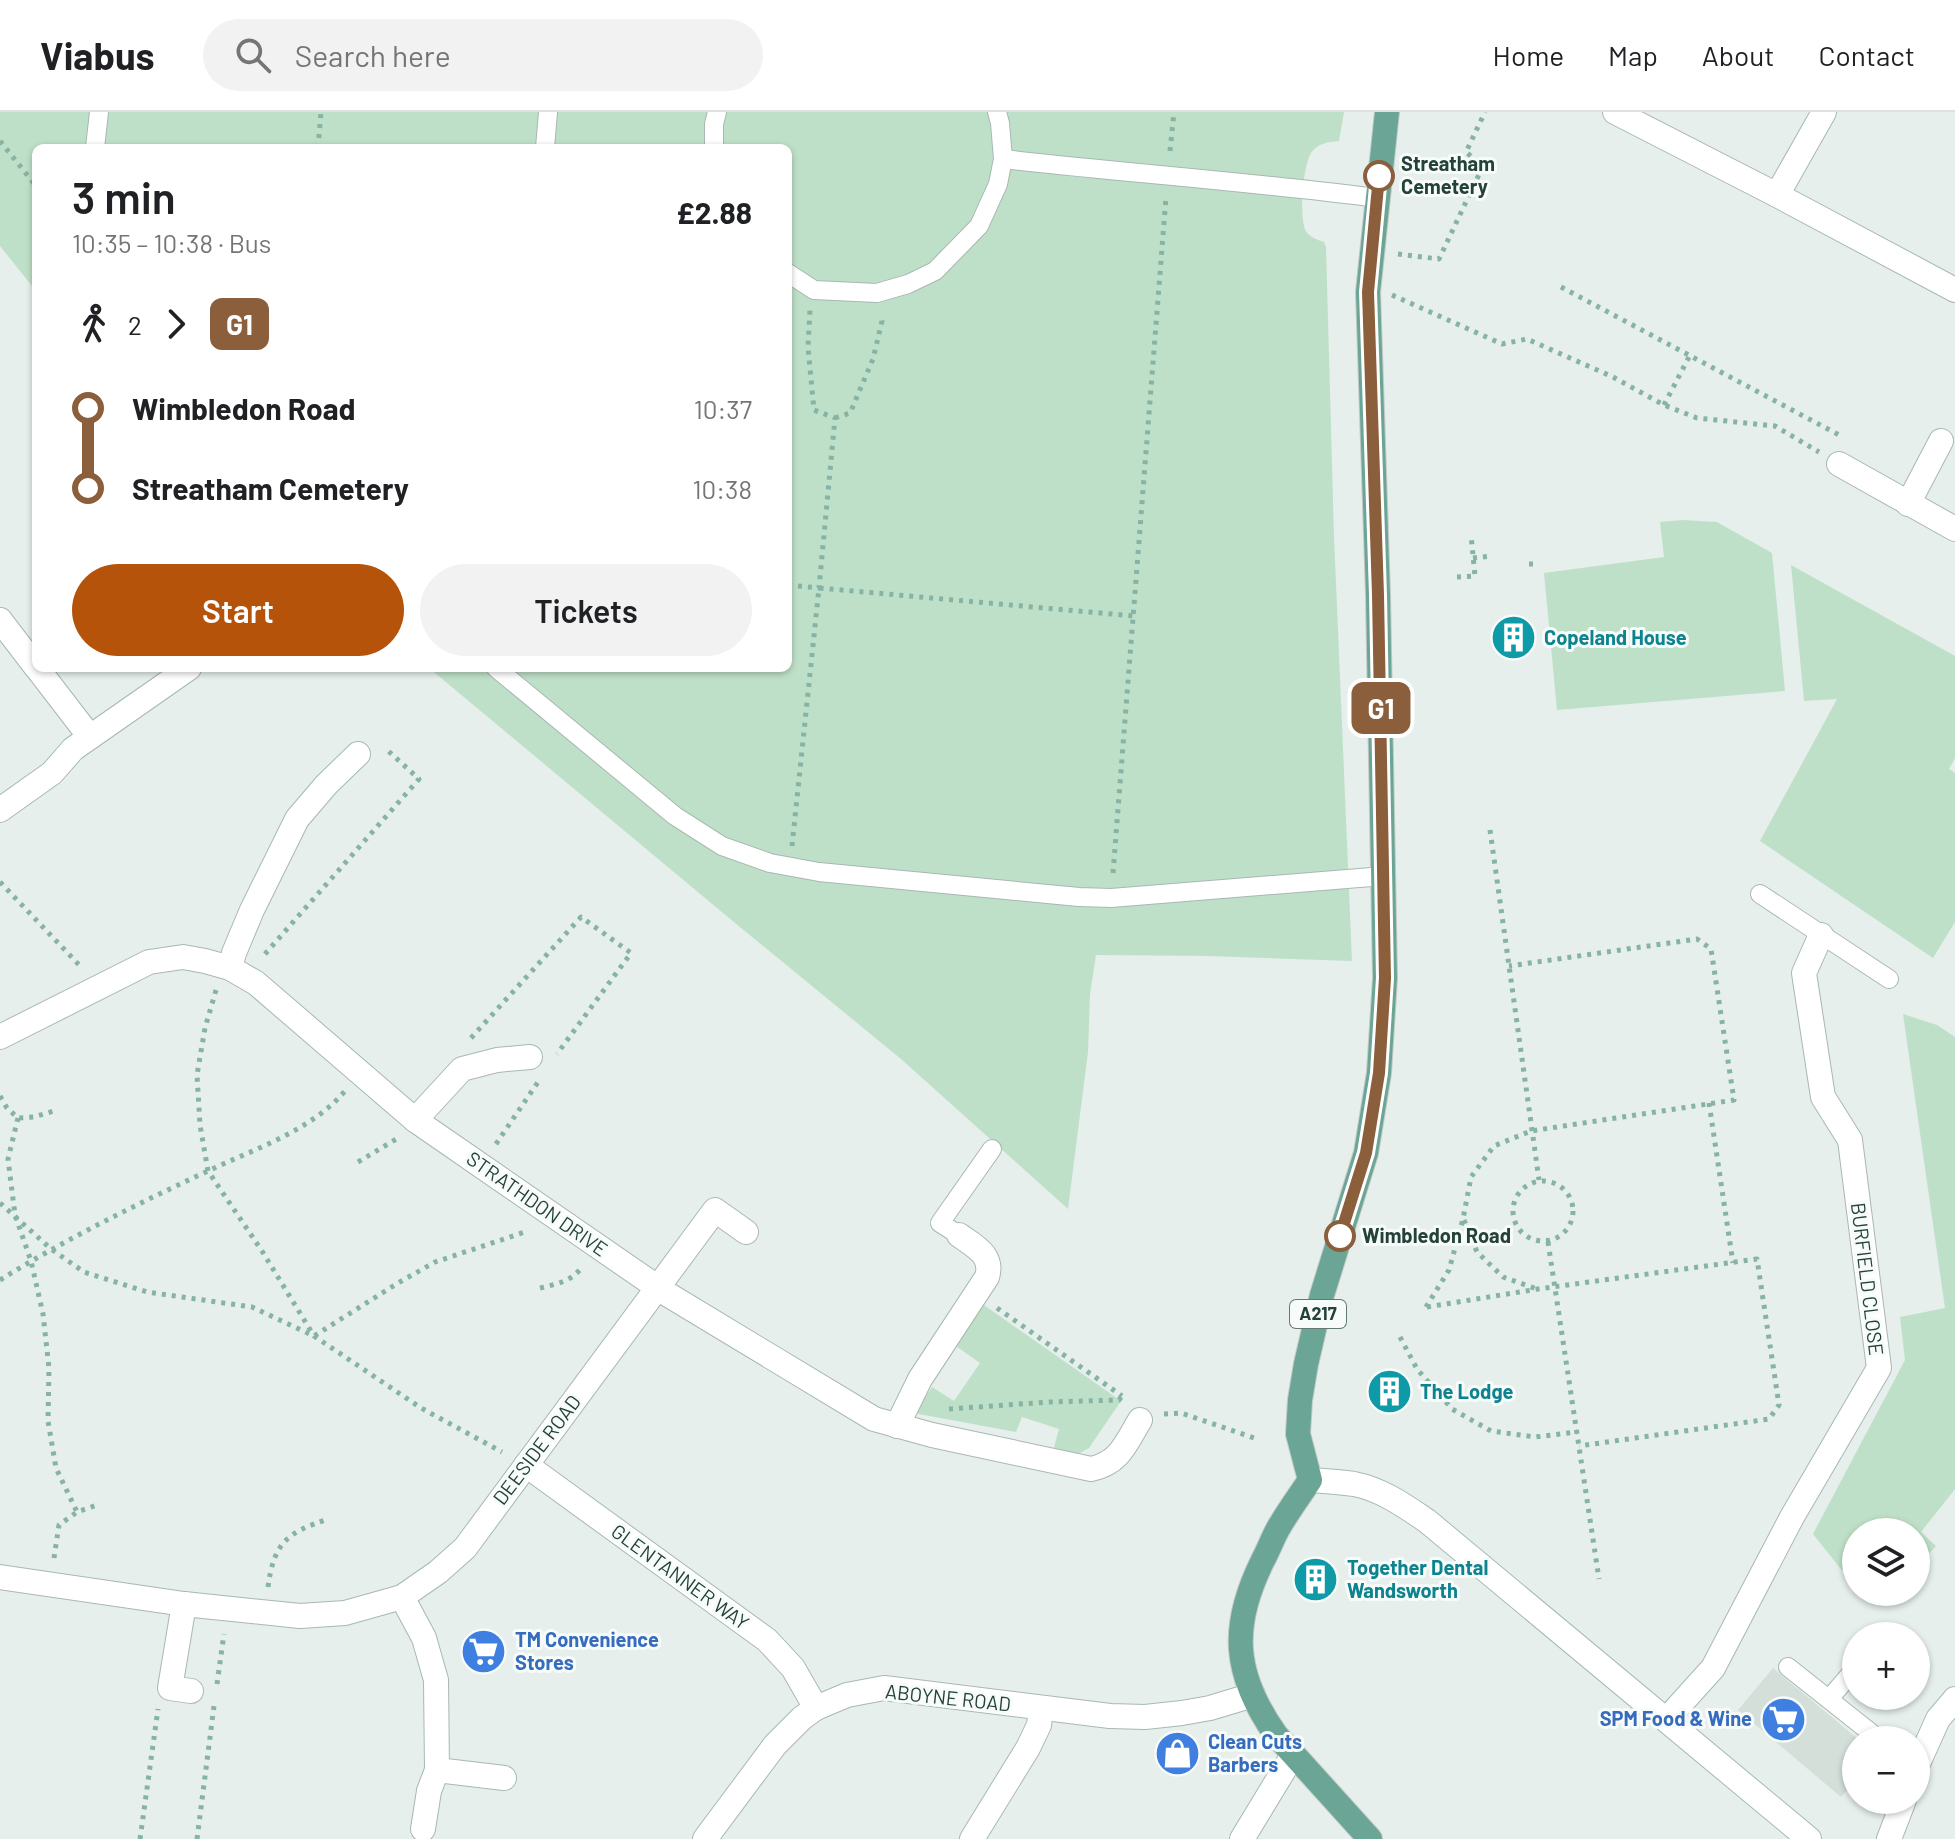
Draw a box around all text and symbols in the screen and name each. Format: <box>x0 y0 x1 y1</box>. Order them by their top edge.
search box <box>203 19 763 91</box>
text: Viabus <box>40 32 155 78</box>
icon: search <box>231 33 275 77</box>
text: Search here <box>295 37 451 73</box>
text: Home <box>1493 38 1564 72</box>
text: Map <box>1608 38 1658 72</box>
text: About <box>1702 38 1774 72</box>
text: Contact <box>1818 38 1915 72</box>
place label: Streatham Cemetery <box>1401 151 1495 198</box>
marker: Streatham Cemetery <box>1364 161 1394 191</box>
text: 3 min <box>72 170 176 223</box>
text: £2.88 <box>676 194 752 230</box>
text: 10:35 – 10:38 · Bus <box>72 227 271 258</box>
icon: walk <box>72 302 116 346</box>
icon: forward <box>154 302 198 346</box>
text: G1 <box>226 307 253 341</box>
text: 2 <box>128 309 142 340</box>
text: Wimbledon Road <box>132 390 356 426</box>
text: 10:37 <box>694 393 752 424</box>
text: Streatham Cemetery <box>132 470 409 506</box>
text: 10:38 <box>692 473 752 504</box>
button: Start <box>72 564 404 656</box>
button: Tickets <box>420 564 752 656</box>
building icon: Copeland House <box>1489 614 1537 662</box>
place label: Copeland House <box>1544 625 1687 649</box>
line badge: G1 <box>1345 682 1417 734</box>
text: G1 <box>1367 691 1395 725</box>
street label: STRATHDON DRIVE <box>462 1146 613 1261</box>
street label: BURFIELD CLOSE <box>1847 1201 1889 1357</box>
marker: Wimbledon Road <box>1325 1221 1355 1251</box>
place label: Wimbledon Road <box>1362 1223 1511 1247</box>
road number: A217 <box>1290 1300 1346 1328</box>
building icon: The Lodge <box>1365 1368 1413 1416</box>
place label: The Lodge <box>1420 1379 1514 1403</box>
street label: DEESIDE ROAD <box>487 1390 585 1509</box>
street label: GLENTANNER WAY <box>607 1518 754 1634</box>
map controls <box>1842 1518 1930 1814</box>
button: layers <box>1842 1518 1930 1606</box>
building icon: Together Dental Wandsworth <box>1292 1555 1340 1603</box>
place label: Together Dental Wandsworth <box>1347 1555 1488 1602</box>
button: + <box>1842 1622 1930 1710</box>
place label: TM Convenience Stores <box>515 1627 659 1674</box>
supermarket icon: TM Convenience Stores <box>460 1628 508 1676</box>
street label: ABOYNE ROAD <box>884 1678 1012 1716</box>
supermarket icon: SPM Food & Wine <box>1759 1695 1807 1743</box>
place label: SPM Food & Wine <box>1600 1706 1752 1730</box>
button: − <box>1842 1726 1930 1814</box>
shop icon: Clean Cuts Barbers <box>1153 1729 1201 1777</box>
place label: Clean Cuts Barbers <box>1208 1729 1302 1776</box>

